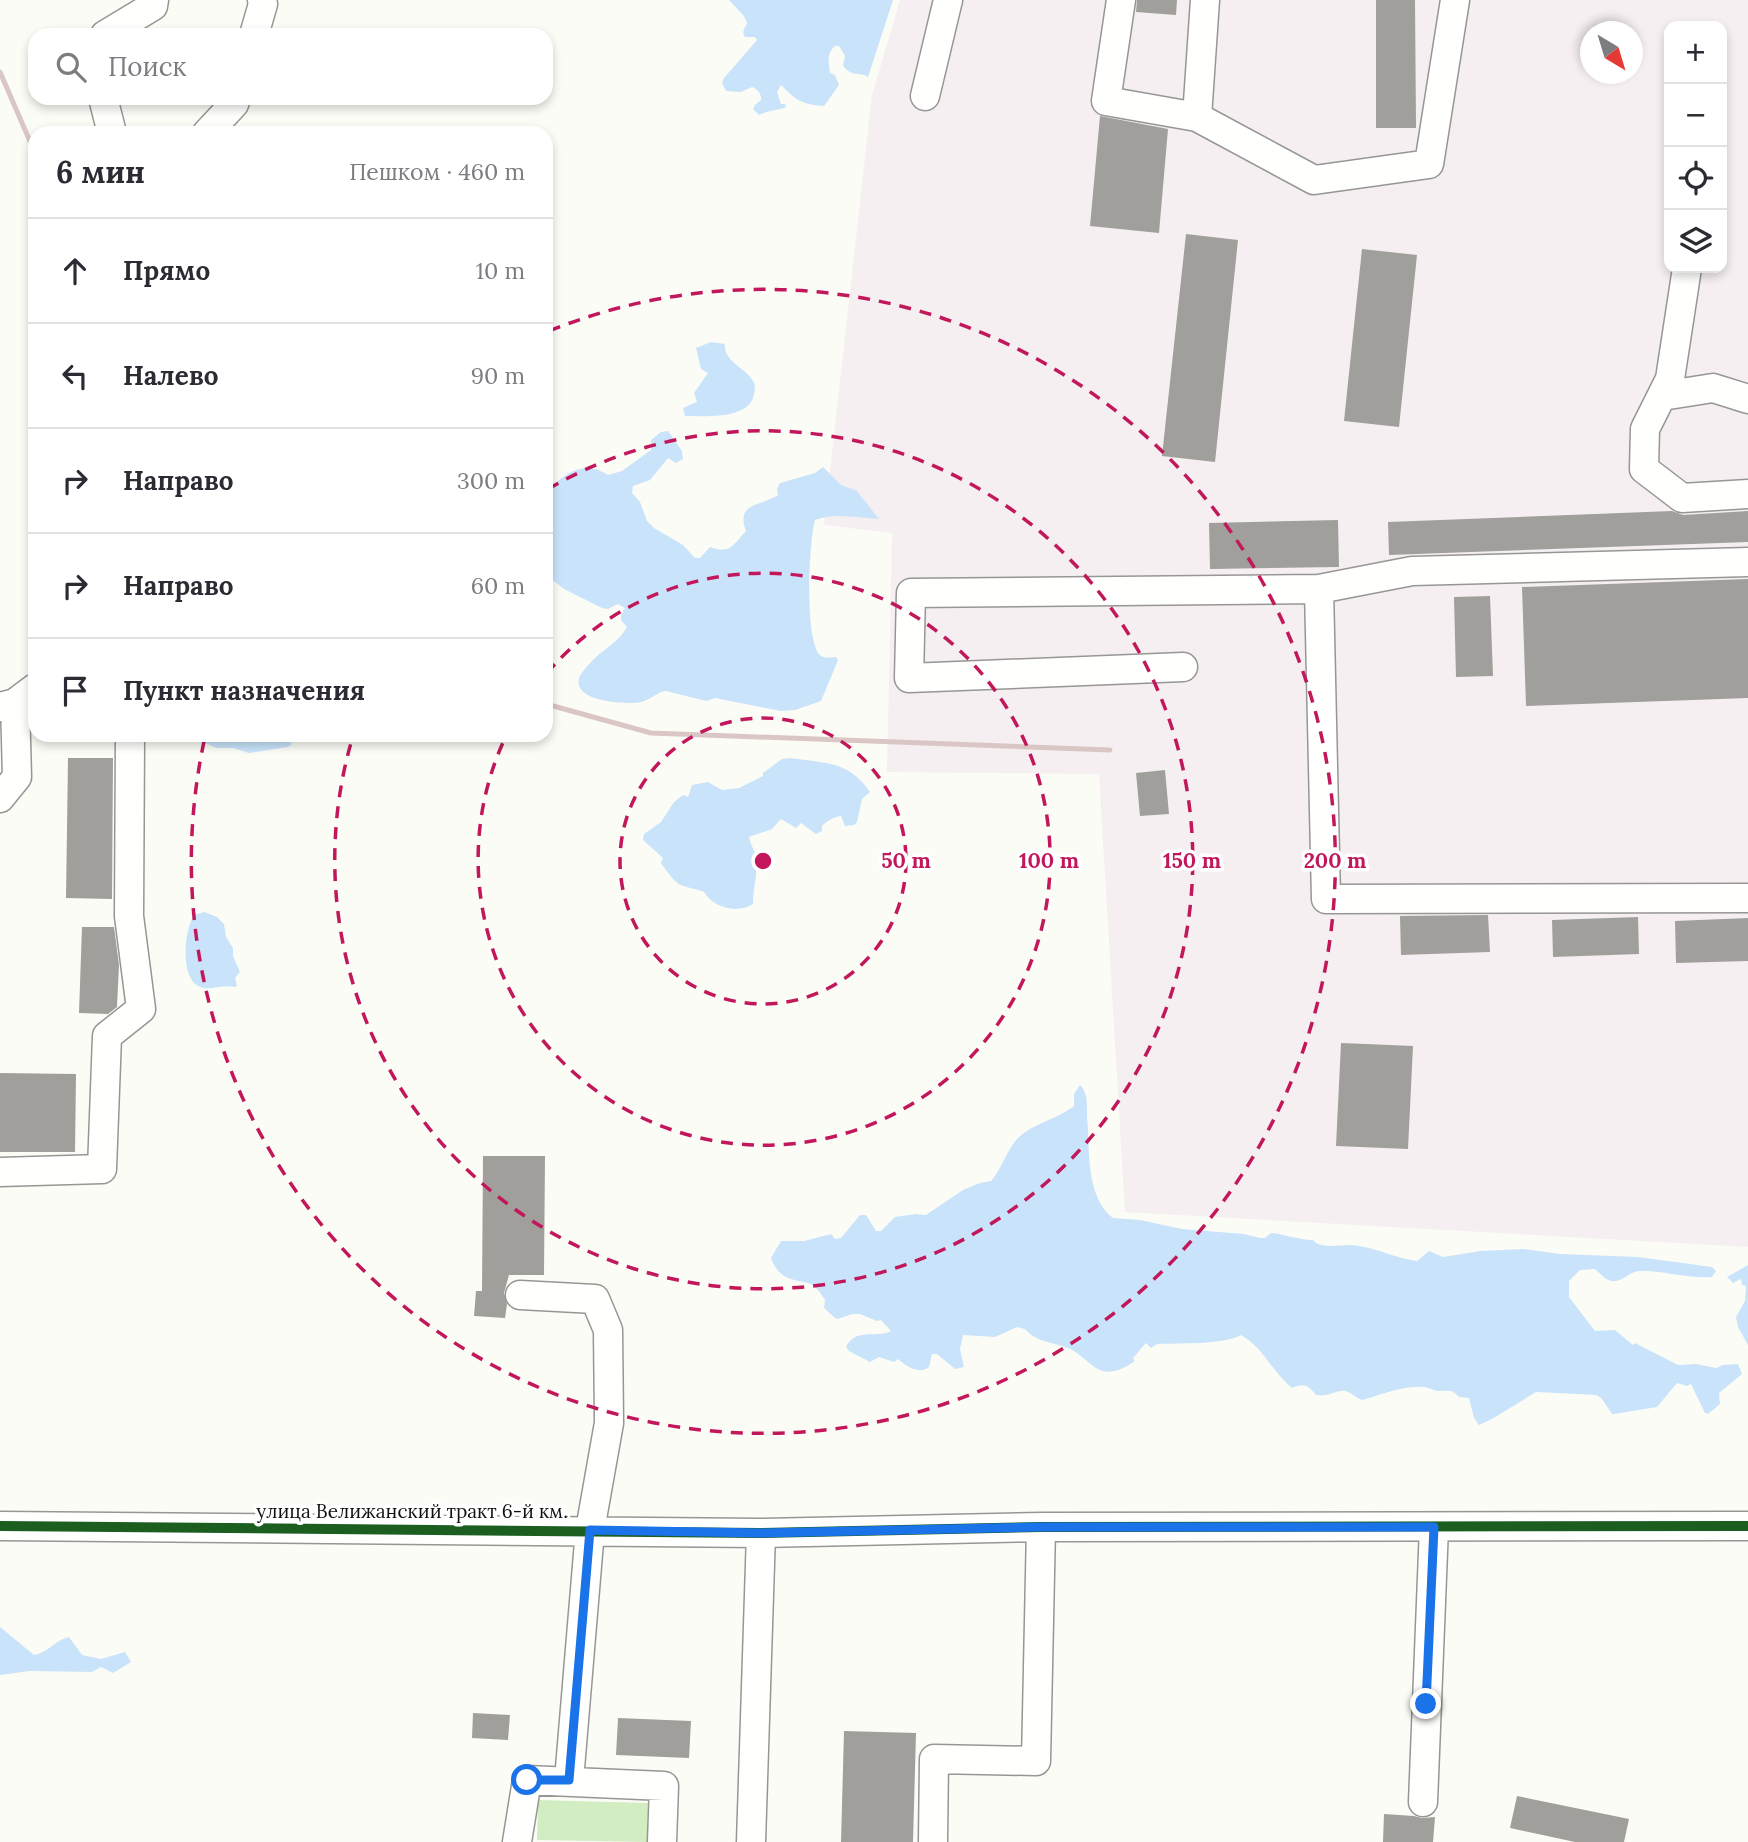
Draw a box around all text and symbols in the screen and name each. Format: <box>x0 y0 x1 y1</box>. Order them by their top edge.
north arrow <box>1580 21 1643 84</box>
map controls <box>1664 21 1727 273</box>
button: + <box>1664 21 1727 84</box>
search box <box>28 28 553 105</box>
icon: search <box>52 48 90 86</box>
text: Поиск <box>108 50 187 83</box>
button: − <box>1664 84 1727 147</box>
button: locate <box>1664 147 1727 210</box>
text: 6 мин <box>56 153 145 191</box>
text: Пешком · 460 m <box>349 157 525 186</box>
button: layers <box>1664 210 1727 273</box>
icon: ahead <box>56 252 94 290</box>
text: Прямо <box>123 254 210 287</box>
text: 10 m <box>476 256 525 285</box>
icon: left <box>56 357 94 395</box>
text: Налево <box>123 359 219 392</box>
text: 90 m <box>471 361 525 390</box>
icon: right <box>56 462 94 500</box>
text: Направо <box>123 464 234 497</box>
text: 300 m <box>457 466 525 495</box>
icon: right <box>56 567 94 605</box>
text: Направо <box>123 569 234 602</box>
text: 60 m <box>471 571 525 600</box>
icon: arrive <box>56 672 94 710</box>
text: Пункт назначения <box>123 674 365 707</box>
text: 50 m <box>881 847 931 874</box>
text: 100 m <box>1019 847 1079 874</box>
text: 150 m <box>1163 847 1221 874</box>
text: 200 m <box>1304 847 1366 874</box>
centre of rings <box>751 849 775 873</box>
street label: улица Велижанский тракт 6-й км. <box>256 1499 568 1523</box>
route end <box>1410 1688 1441 1719</box>
route start <box>511 1764 542 1795</box>

